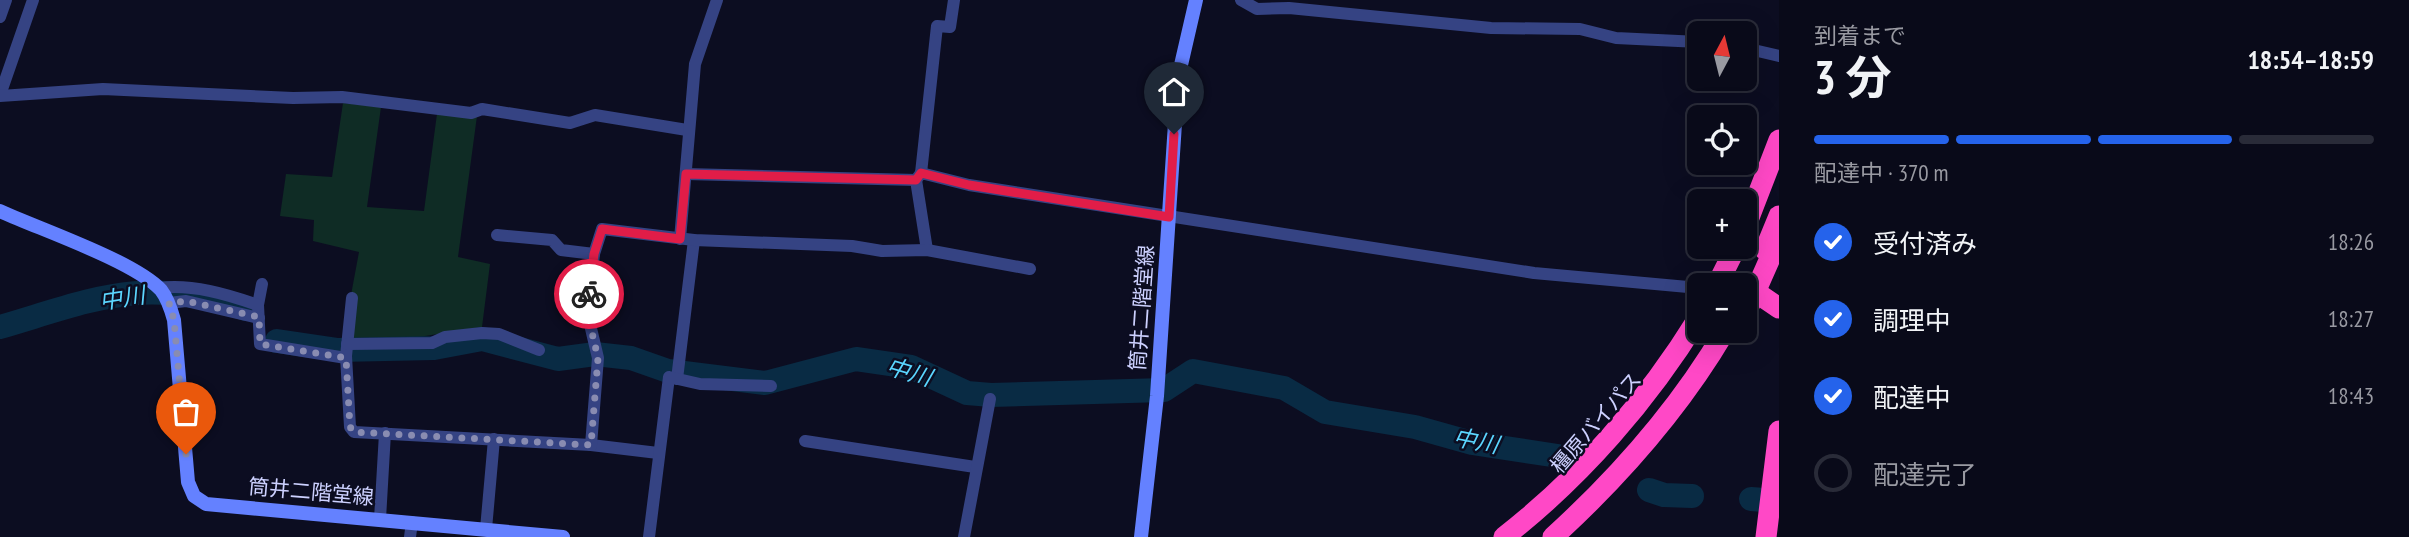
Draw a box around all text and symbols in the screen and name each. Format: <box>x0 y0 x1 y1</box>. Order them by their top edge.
north arrow <box>1687 21 1757 91</box>
map controls <box>1687 21 1757 343</box>
text: 到着まで <box>1814 21 1906 50</box>
text: 18:54–18:59 <box>2247 43 2374 76</box>
text: 3 分 <box>1814 47 1891 107</box>
pin <box>1144 62 1204 134</box>
icon: home <box>1155 73 1193 111</box>
button: locate <box>1687 105 1757 175</box>
text: 配達中 · 370 m <box>1814 158 1949 187</box>
button: + <box>1687 189 1757 259</box>
icon: check <box>1814 223 1852 261</box>
text: 受付済み <box>1873 227 1977 260</box>
text: 18:26 <box>2328 227 2374 256</box>
street label: 筒井二階堂線 <box>1124 244 1159 372</box>
courier <box>554 259 624 329</box>
button: − <box>1687 273 1757 343</box>
icon: bike <box>570 275 608 313</box>
water label: 中川 <box>97 279 150 315</box>
icon: check <box>1814 300 1852 338</box>
text: 調理中 <box>1873 304 1951 337</box>
text: 18:27 <box>2328 304 2374 333</box>
water label: 中川 <box>883 351 938 393</box>
street label: 橿原バイパス <box>1544 366 1647 479</box>
icon: check <box>1814 377 1852 415</box>
text: 配達中 <box>1873 381 1951 414</box>
text: 18:43 <box>2328 381 2374 410</box>
pin <box>156 382 216 454</box>
icon: bag <box>167 393 205 431</box>
water label: 中川 <box>1451 422 1504 460</box>
text: 配達完了 <box>1873 458 1977 491</box>
street label: 筒井二階堂線 <box>247 473 375 510</box>

